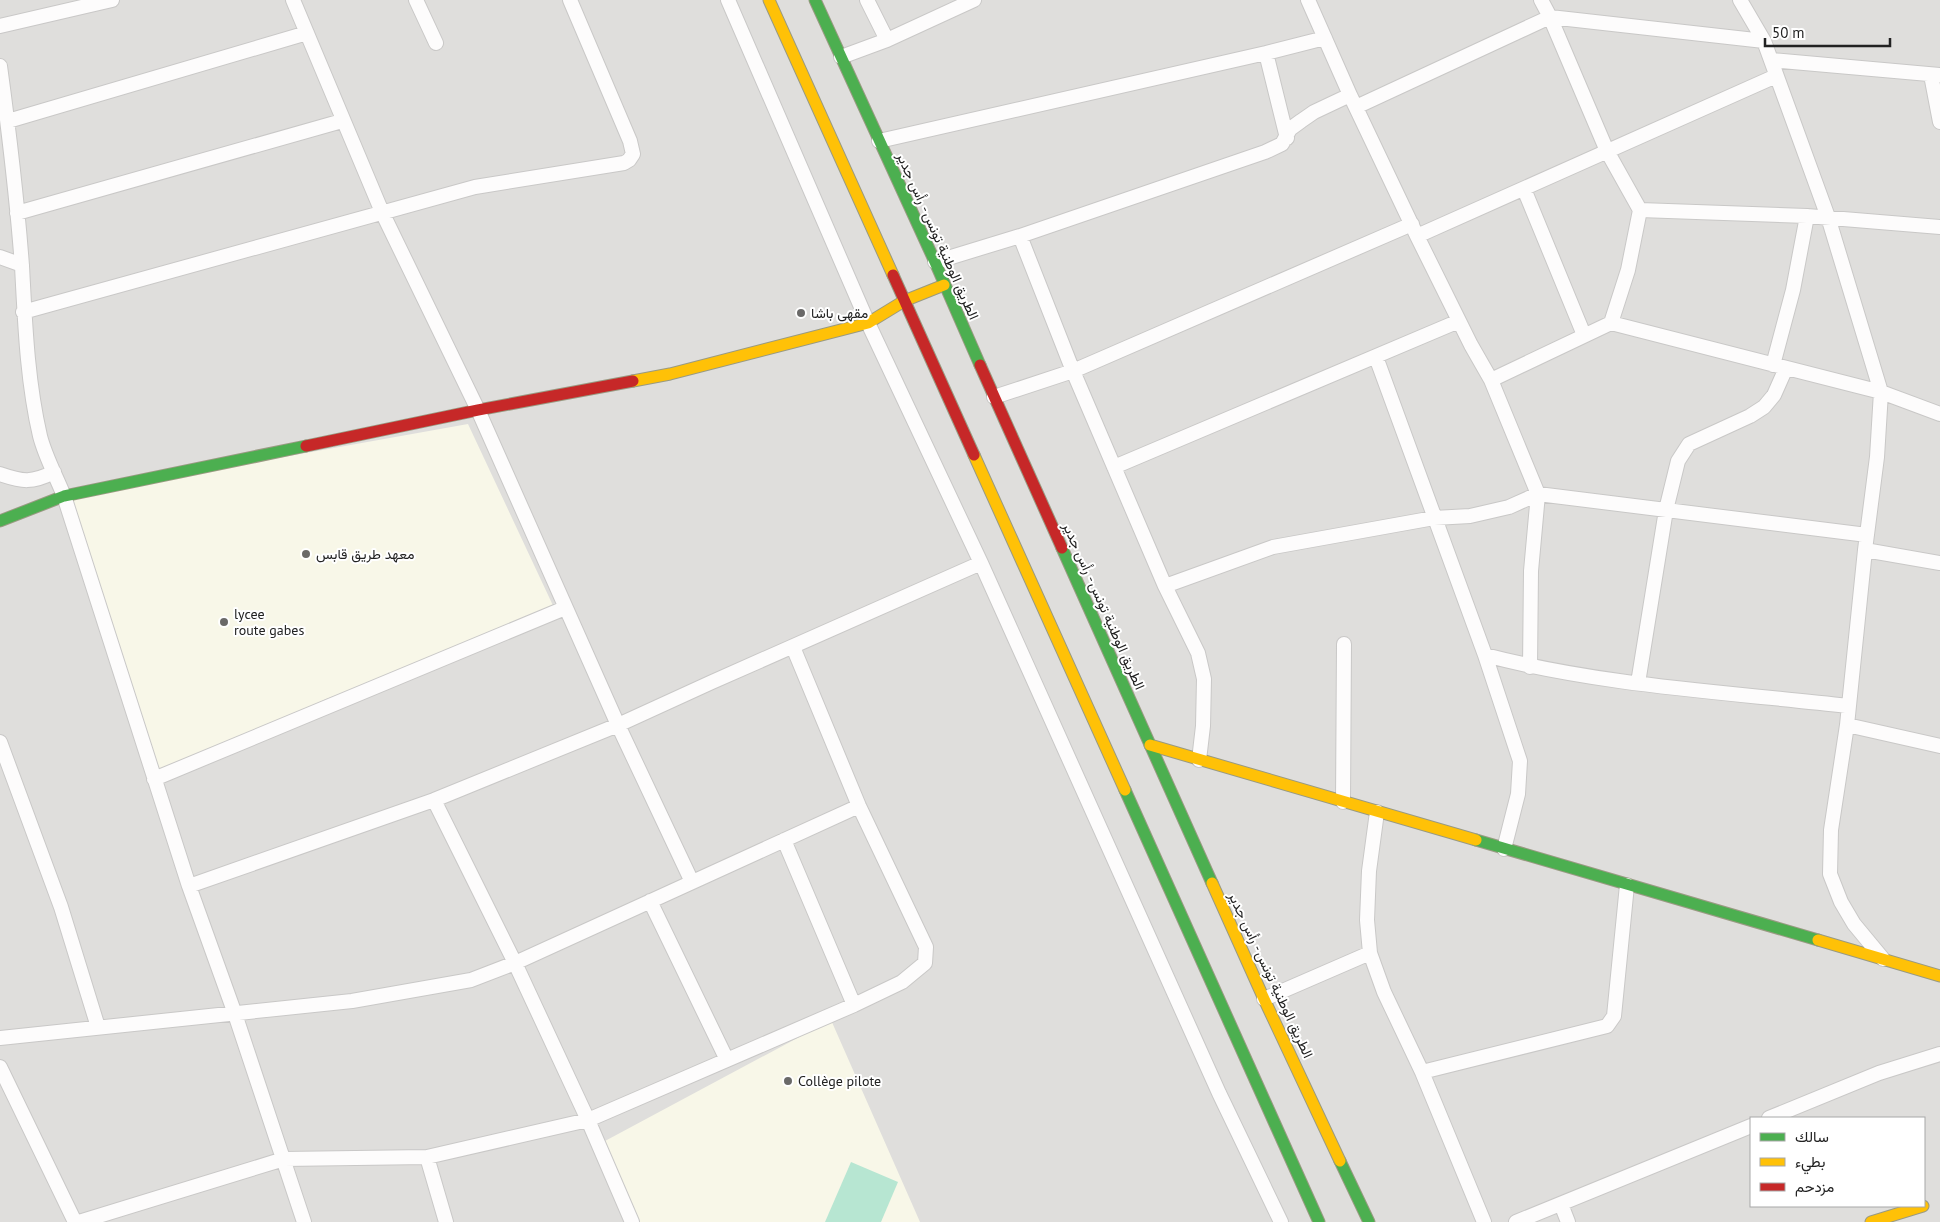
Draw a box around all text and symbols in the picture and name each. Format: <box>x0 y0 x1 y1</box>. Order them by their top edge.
scale bar <box>1765 15 1890 47</box>
text: 50 m <box>1772 23 1805 42</box>
street label: الطريق الوطنية تونس - رأس جدير <box>893 149 983 322</box>
place label: مقهى باشا <box>811 304 868 322</box>
marker: مقهى باشا <box>795 307 807 319</box>
street label: الطريق الوطنية تونس - رأس جدير <box>1059 519 1149 692</box>
place label: معهد طريق قابس <box>316 545 415 563</box>
marker: معهد طريق قابس <box>300 548 312 560</box>
place label: lycee route gabes <box>234 605 304 639</box>
marker: lycee route gabes <box>218 616 230 628</box>
street label: الطريق الوطنية تونس - رأس جدير <box>1224 888 1317 1061</box>
place label: Collège pilote <box>798 1072 881 1090</box>
marker: Collège pilote <box>782 1075 794 1087</box>
legend <box>1750 1117 1925 1207</box>
text: سالك <box>1795 1127 1829 1146</box>
text: بطيء <box>1795 1152 1825 1175</box>
text: مزدحم <box>1795 1177 1834 1197</box>

